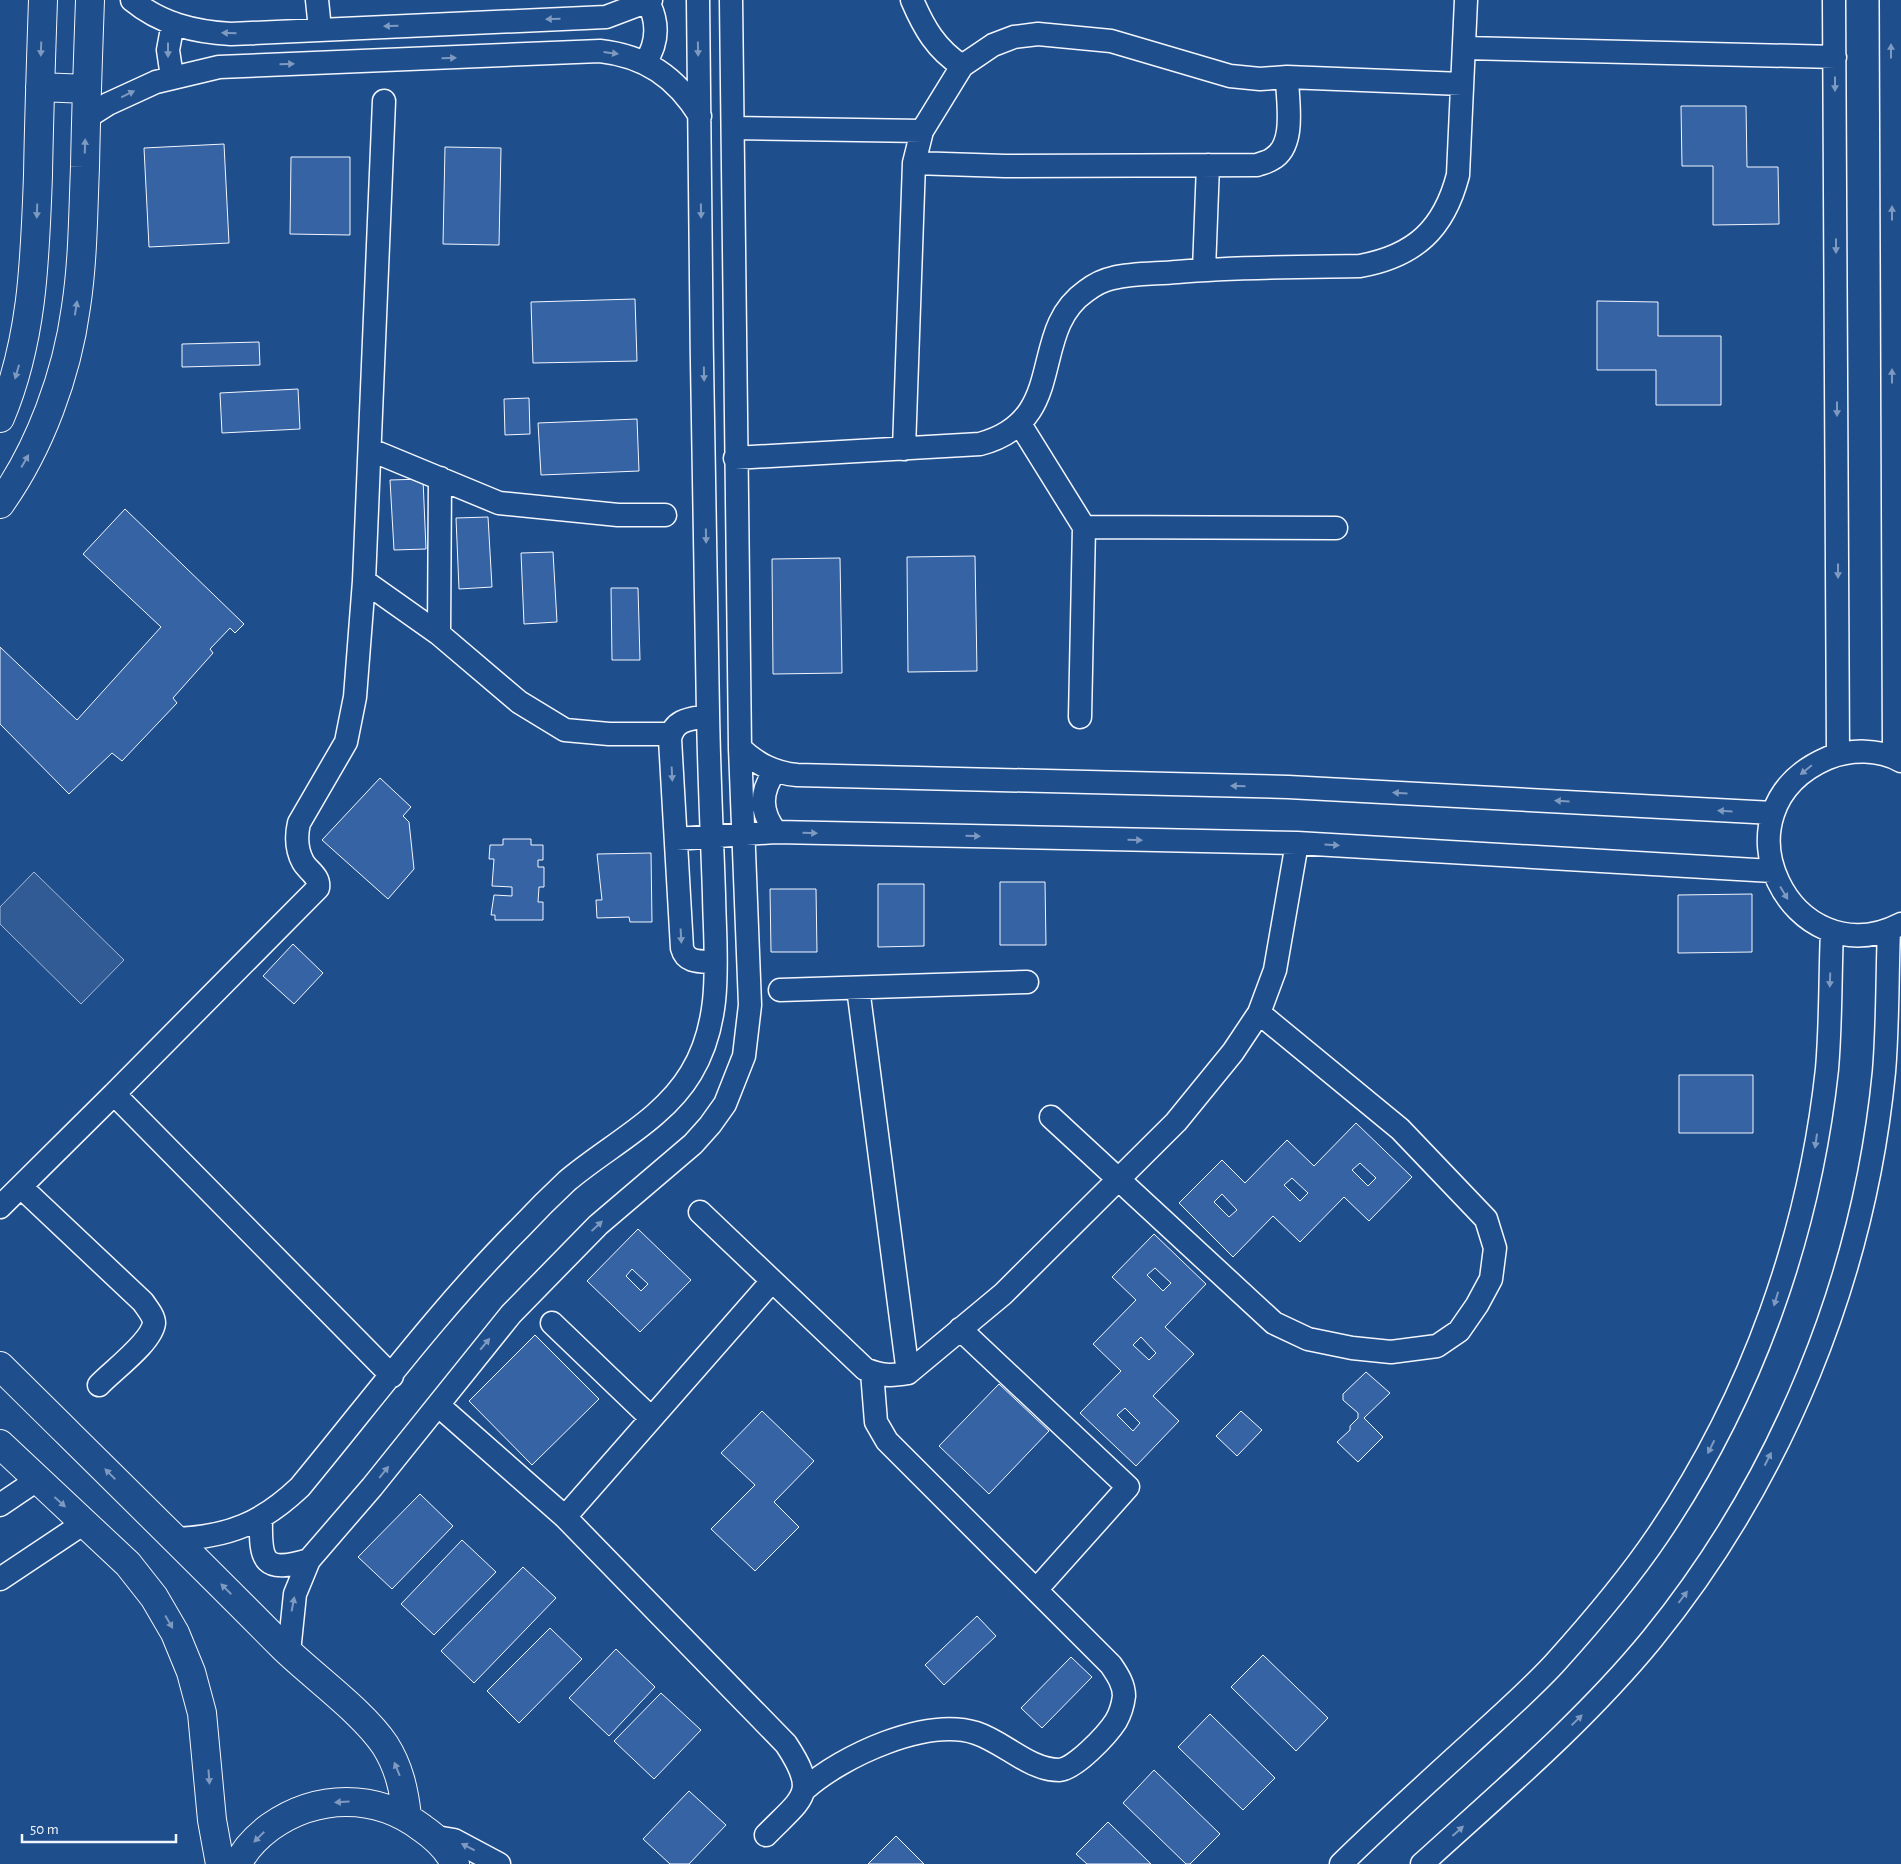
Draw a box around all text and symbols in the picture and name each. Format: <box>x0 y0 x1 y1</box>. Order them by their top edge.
one-way arrow <box>545 16 561 24</box>
one-way arrow <box>383 23 399 31</box>
one-way arrow <box>220 29 236 37</box>
one-way arrow <box>37 41 45 57</box>
one-way arrow <box>695 41 703 57</box>
one-way arrow <box>164 42 172 58</box>
one-way arrow <box>1887 43 1895 59</box>
one-way arrow <box>604 49 620 57</box>
one-way arrow <box>441 53 457 61</box>
one-way arrow <box>279 60 295 68</box>
one-way arrow <box>1832 76 1840 92</box>
one-way arrow <box>121 89 136 98</box>
one-way arrow <box>82 138 90 154</box>
one-way arrow <box>32 203 40 219</box>
one-way arrow <box>697 203 705 219</box>
one-way arrow <box>1888 205 1896 221</box>
one-way arrow <box>1832 238 1840 254</box>
one-way arrow <box>72 300 80 316</box>
one-way arrow <box>12 364 20 379</box>
one-way arrow <box>700 366 708 382</box>
one-way arrow <box>1888 368 1896 384</box>
one-way arrow <box>1833 401 1841 417</box>
one-way arrow <box>20 455 29 468</box>
one-way arrow <box>702 528 710 544</box>
one-way arrow <box>1834 563 1842 579</box>
one-way arrow <box>1800 765 1813 776</box>
one-way arrow <box>668 766 676 782</box>
one-way arrow <box>1230 782 1246 790</box>
one-way arrow <box>1392 788 1408 796</box>
one-way arrow <box>1554 797 1570 805</box>
one-way arrow <box>1716 806 1732 814</box>
one-way arrow <box>802 829 818 837</box>
one-way arrow <box>965 832 981 840</box>
one-way arrow <box>1127 836 1143 844</box>
one-way arrow <box>1325 842 1341 850</box>
one-way arrow <box>1780 887 1789 900</box>
one-way arrow <box>678 928 686 944</box>
one-way arrow <box>1826 972 1834 988</box>
one-way arrow <box>1812 1134 1820 1150</box>
one-way arrow <box>590 1220 602 1232</box>
one-way arrow <box>1772 1291 1780 1306</box>
one-way arrow <box>480 1338 491 1351</box>
one-way arrow <box>1707 1440 1715 1454</box>
one-way arrow <box>1764 1452 1773 1467</box>
one-way arrow <box>379 1465 390 1478</box>
one-way arrow <box>104 1469 116 1481</box>
one-way arrow <box>54 1496 66 1508</box>
one-way arrow <box>220 1583 232 1595</box>
one-way arrow <box>1678 1590 1688 1604</box>
one-way arrow <box>290 1595 298 1611</box>
one-way arrow <box>164 1615 173 1628</box>
one-way arrow <box>1571 1714 1583 1726</box>
one-way arrow <box>393 1761 401 1776</box>
one-way arrow <box>205 1770 213 1786</box>
one-way arrow <box>334 1798 350 1806</box>
scale bar <box>22 1812 176 1844</box>
text: 50 m <box>30 1822 59 1837</box>
one-way arrow <box>1452 1825 1464 1837</box>
one-way arrow <box>253 1831 265 1843</box>
one-way arrow <box>461 1843 476 1851</box>

